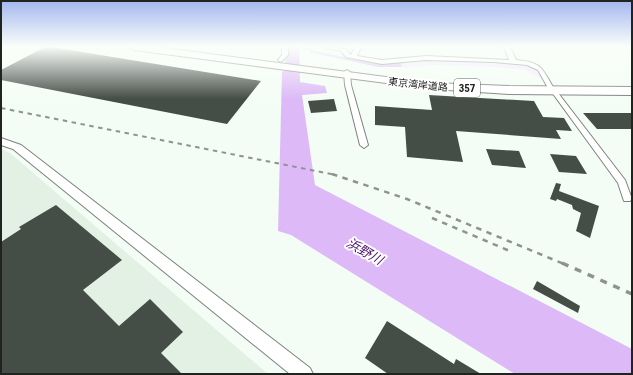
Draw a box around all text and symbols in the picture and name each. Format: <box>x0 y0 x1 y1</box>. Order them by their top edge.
street label: 東京湾岸道路 <box>388 76 448 93</box>
road number: 357 <box>454 79 480 97</box>
water label: 浜野川 <box>344 235 387 269</box>

